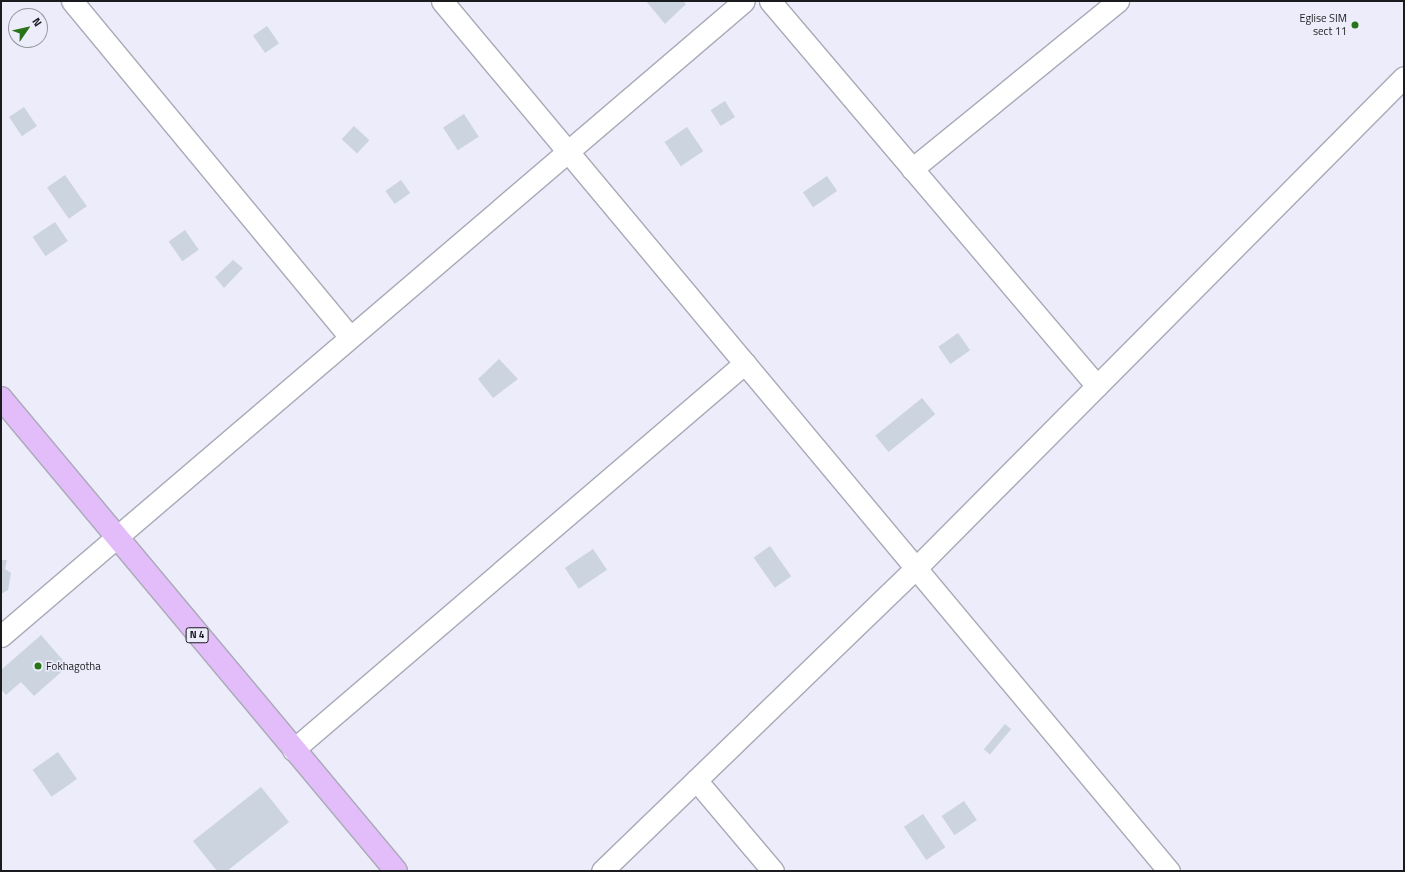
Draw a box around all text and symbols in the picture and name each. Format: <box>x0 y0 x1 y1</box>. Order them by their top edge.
north arrow <box>8 8 48 48</box>
place label: Eglise SIM sect 11 <box>1299 12 1347 38</box>
text: N <box>28 14 46 29</box>
marker: Eglise SIM sect 11 <box>1350 20 1360 30</box>
road number: N 4 <box>185 627 209 643</box>
place label: Fokhagotha <box>46 659 101 673</box>
marker: Fokhagotha <box>33 661 43 671</box>

